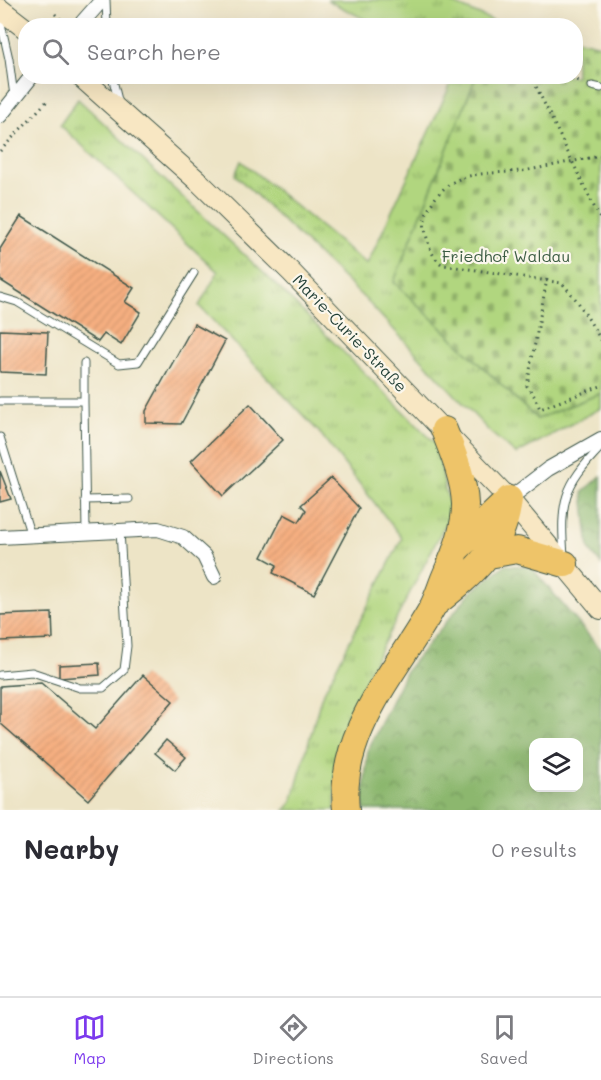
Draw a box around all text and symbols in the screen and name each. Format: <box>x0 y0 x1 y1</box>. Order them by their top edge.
search box <box>18 18 583 84</box>
icon: search <box>39 35 72 68</box>
text: Search here <box>87 37 221 66</box>
park label: Friedhof Waldau <box>442 245 570 266</box>
street label: Marie-Curie-Straße <box>289 269 412 396</box>
map controls <box>529 738 583 792</box>
button: layers <box>529 738 583 792</box>
text: Nearby <box>24 832 119 866</box>
text: 0 results <box>492 836 577 862</box>
tab: Map <box>73 1011 106 1068</box>
tab: Directions <box>253 1011 334 1068</box>
tab: Saved <box>480 1011 528 1068</box>

